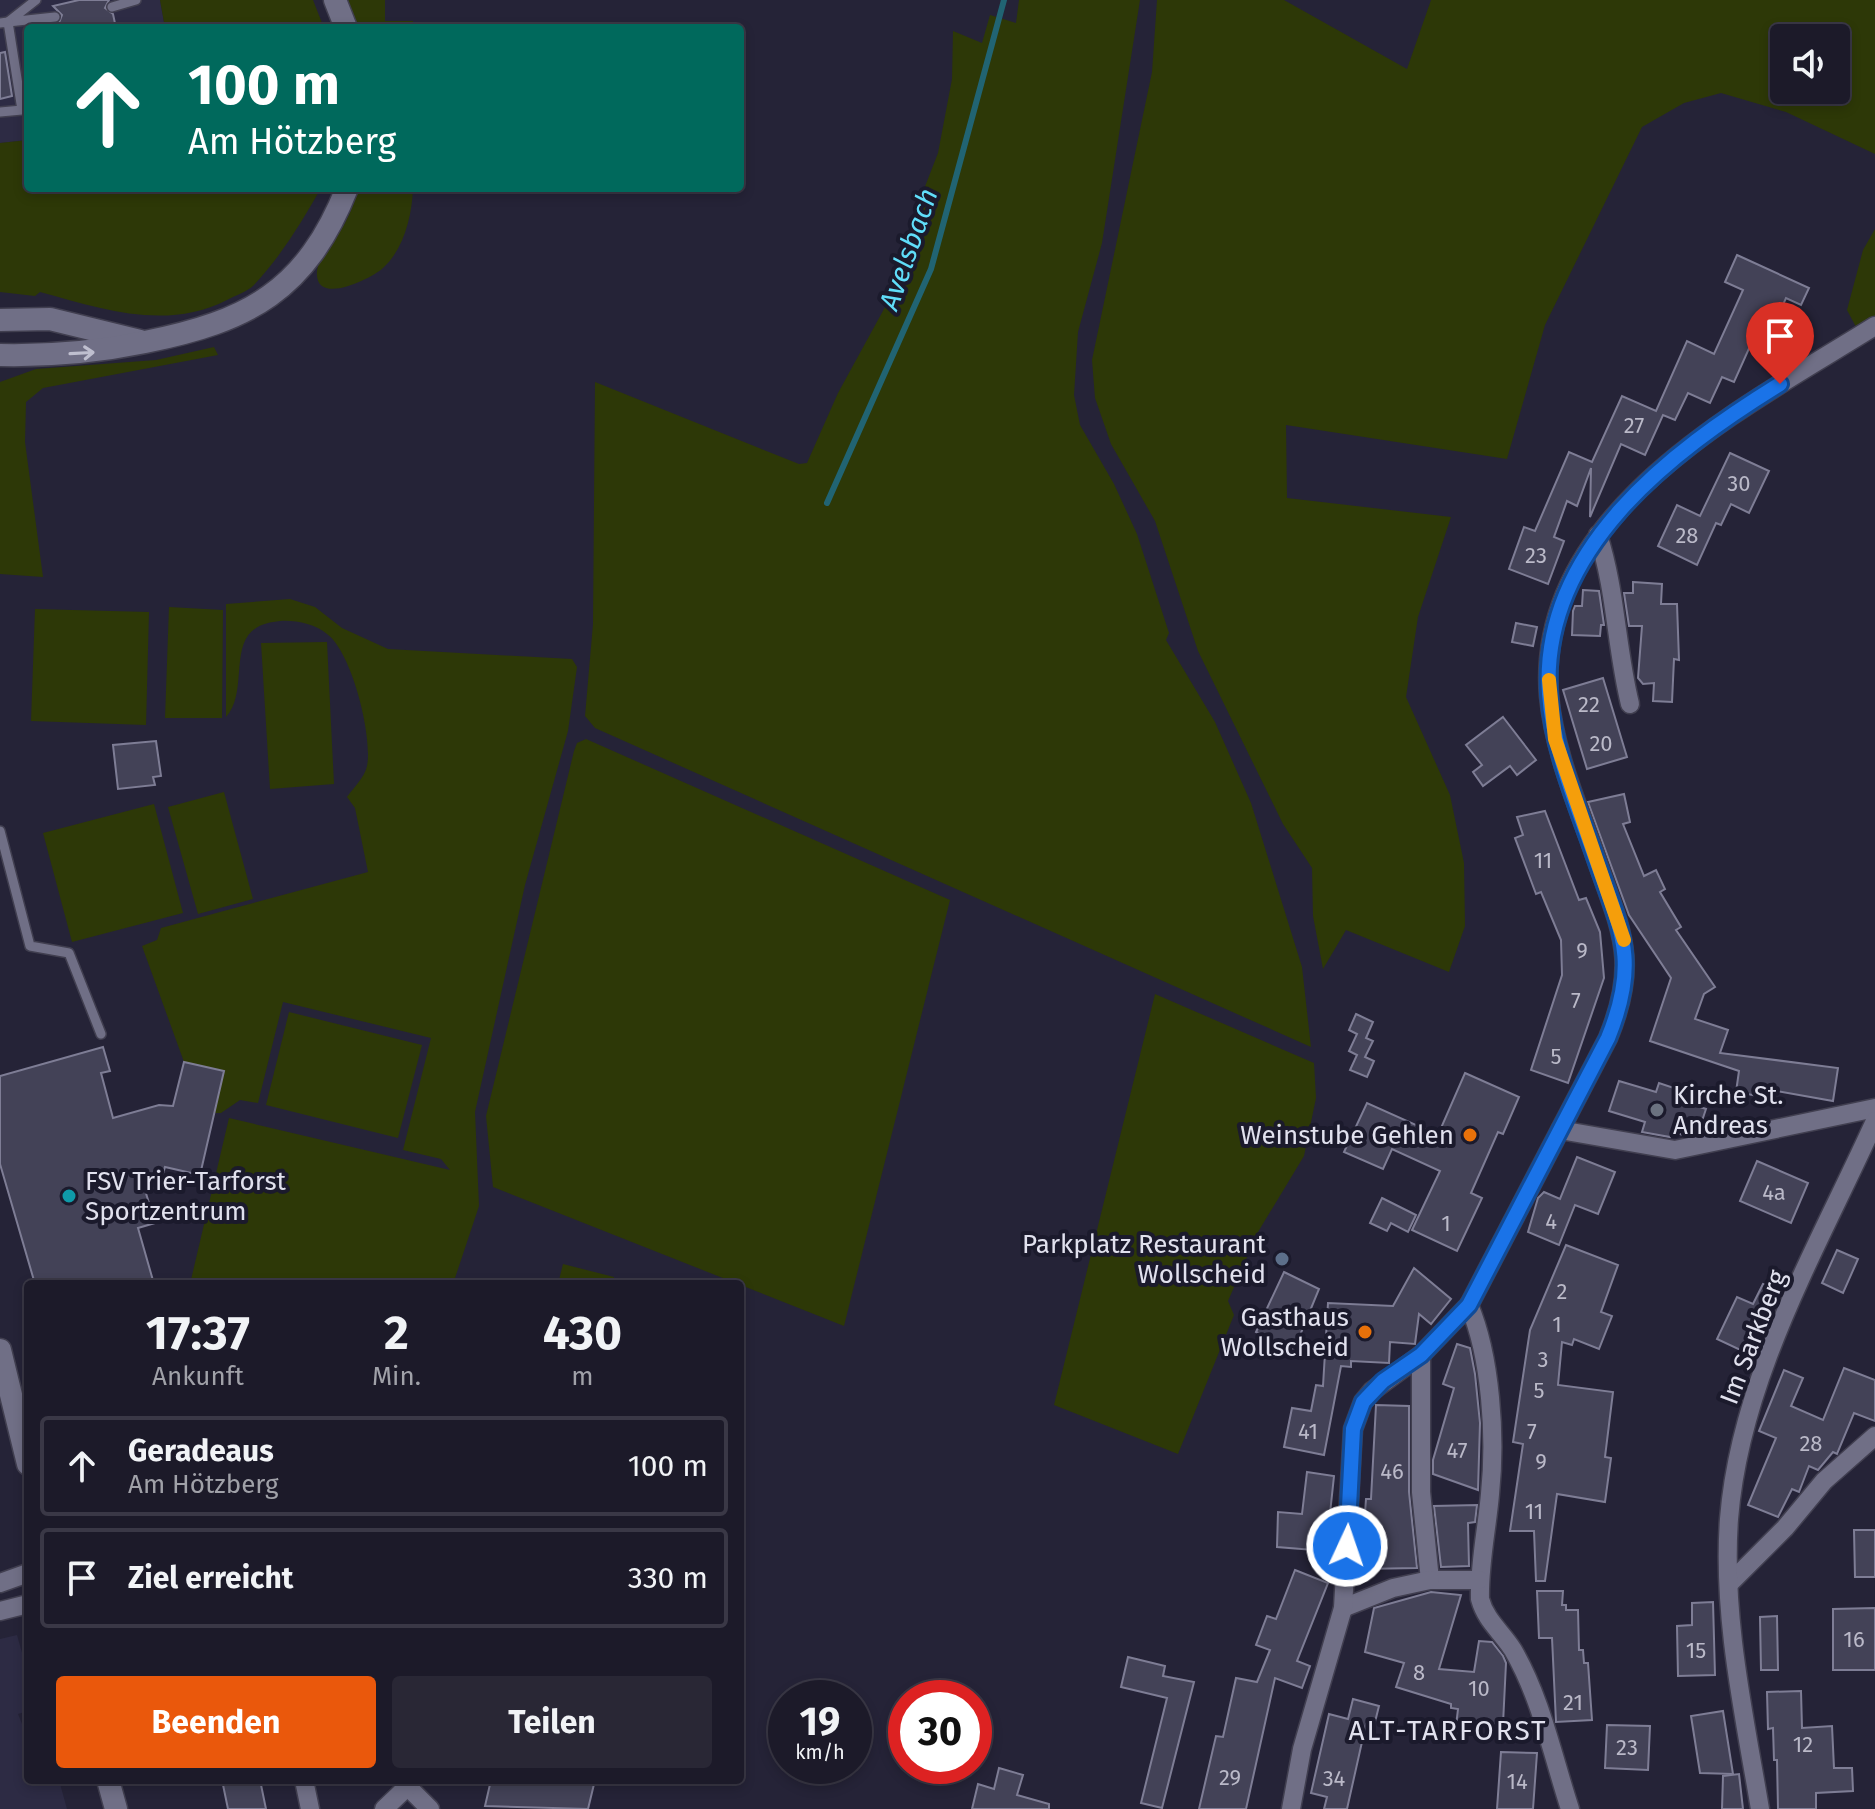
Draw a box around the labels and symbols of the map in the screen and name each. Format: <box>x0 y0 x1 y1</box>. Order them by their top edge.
water label: Avelsbach <box>872 184 945 315</box>
pin <box>1746 302 1814 384</box>
one-way arrow <box>68 345 95 360</box>
house number: 27 <box>1624 412 1644 439</box>
house number: 30 <box>1727 470 1751 497</box>
house number: 28 <box>1675 522 1699 549</box>
house number: 23 <box>1525 542 1547 569</box>
house number: 22 <box>1578 691 1600 718</box>
house number: 20 <box>1589 730 1613 757</box>
house number: 11 <box>1534 847 1552 874</box>
house number: 9 <box>1576 937 1588 964</box>
house number: 7 <box>1571 987 1581 1014</box>
house number: 5 <box>1550 1043 1562 1070</box>
place label: Kirche St. Andreas <box>1673 1080 1784 1141</box>
marker: Kirche St. Andreas <box>1648 1101 1666 1119</box>
place label: Weinstube Gehlen <box>1240 1120 1454 1151</box>
marker: Weinstube Gehlen <box>1461 1126 1479 1144</box>
place label: FSV Trier-Tarforst Sportzentrum <box>85 1166 287 1227</box>
house number: 4a <box>1762 1179 1786 1206</box>
marker: FSV Trier-Tarforst Sportzentrum <box>60 1187 78 1205</box>
house number: 4 <box>1545 1208 1557 1235</box>
house number: 1 <box>1441 1210 1451 1237</box>
place label: Parkplatz Restaurant Wollscheid <box>1022 1229 1267 1290</box>
marker: Parkplatz Restaurant Wollscheid <box>1273 1250 1291 1268</box>
street label: Im Sarkberg <box>1714 1265 1793 1409</box>
house number: 2 <box>1557 1278 1567 1305</box>
place label: Gasthaus Wollscheid <box>1221 1302 1349 1363</box>
house number: 1 <box>1552 1311 1562 1338</box>
marker: Gasthaus Wollscheid <box>1356 1323 1374 1341</box>
house number: 3 <box>1538 1346 1548 1373</box>
house number: 5 <box>1533 1377 1545 1404</box>
house number: 41 <box>1298 1418 1318 1445</box>
house number: 7 <box>1527 1418 1537 1445</box>
house number: 28 <box>1799 1430 1823 1457</box>
house number: 47 <box>1447 1437 1468 1464</box>
house number: 9 <box>1535 1448 1547 1475</box>
house number: 46 <box>1380 1458 1404 1485</box>
house number: 11 <box>1525 1498 1543 1525</box>
position arrow <box>1305 1504 1389 1588</box>
house number: 16 <box>1843 1626 1865 1653</box>
house number: 15 <box>1686 1637 1706 1664</box>
house number: 8 <box>1413 1659 1425 1686</box>
house number: 10 <box>1468 1675 1490 1702</box>
speed limit sign: 30 <box>888 1680 992 1784</box>
house number: 21 <box>1563 1689 1583 1716</box>
district label: ALT-TARFORST <box>1348 1714 1548 1747</box>
house number: 12 <box>1793 1731 1813 1758</box>
house number: 23 <box>1616 1734 1638 1761</box>
house number: 29 <box>1219 1764 1241 1791</box>
house number: 34 <box>1323 1765 1346 1792</box>
house number: 14 <box>1506 1768 1528 1795</box>

